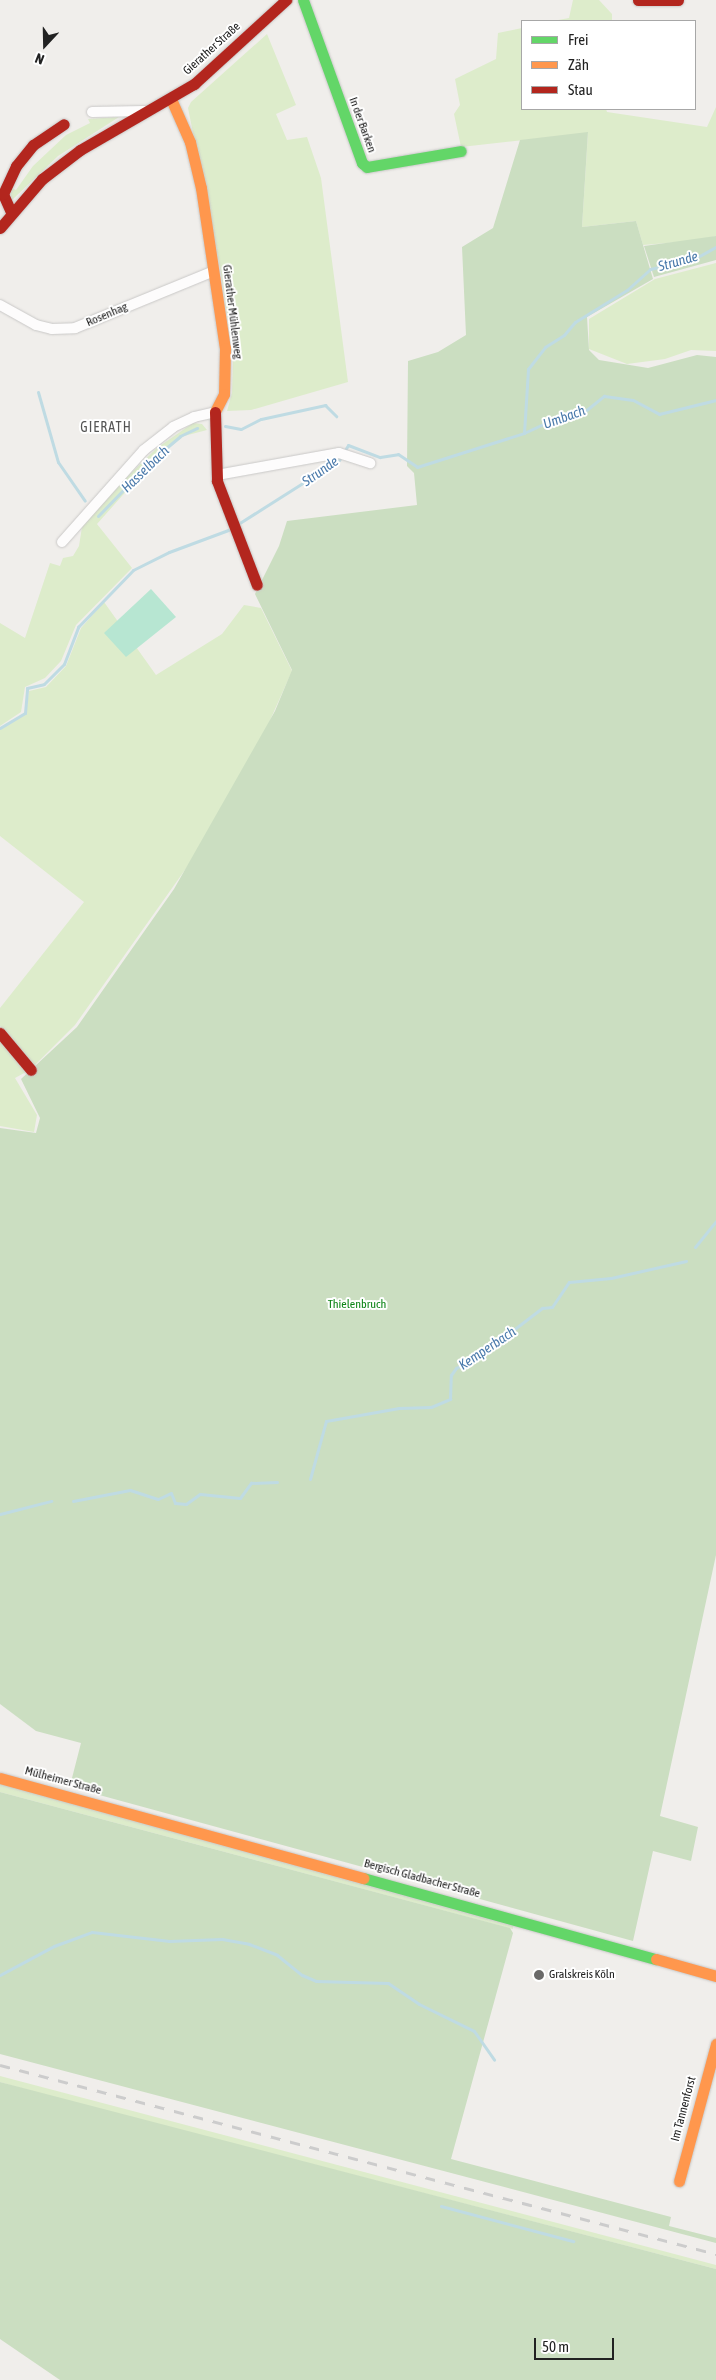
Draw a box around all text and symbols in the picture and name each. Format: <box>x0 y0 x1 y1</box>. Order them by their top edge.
north arrow <box>20 20 70 70</box>
street label: Gierather Straße <box>180 20 244 78</box>
legend <box>521 20 696 110</box>
text: Frei <box>568 31 588 48</box>
text: N <box>33 50 46 68</box>
text: Zäh <box>568 56 589 73</box>
text: Stau <box>568 81 593 98</box>
street label: In der Barken <box>345 95 379 155</box>
water label: Strunde <box>656 247 700 275</box>
street label: Gierather Mühlenweg <box>219 264 245 360</box>
street label: Rosenhag <box>84 300 130 330</box>
water label: Umbach <box>541 402 587 432</box>
district label: GIERATH <box>79 419 133 435</box>
water label: Hasselbach <box>118 442 172 496</box>
water label: Strunde <box>299 452 341 490</box>
park label: Thielenbruch <box>328 1298 386 1312</box>
water label: Kemperbach <box>455 1323 519 1373</box>
street label: Mülheimer Straße <box>23 1764 103 1798</box>
street label: Bergisch Gladbacher Straße <box>362 1857 482 1901</box>
place label: Gralskreis Köln <box>549 1968 615 1982</box>
marker: Gralskreis Köln <box>533 1969 545 1981</box>
street label: Im Tannenforst <box>668 2075 700 2143</box>
scale bar <box>536 2328 616 2360</box>
text: 50 m <box>542 2338 569 2355</box>

